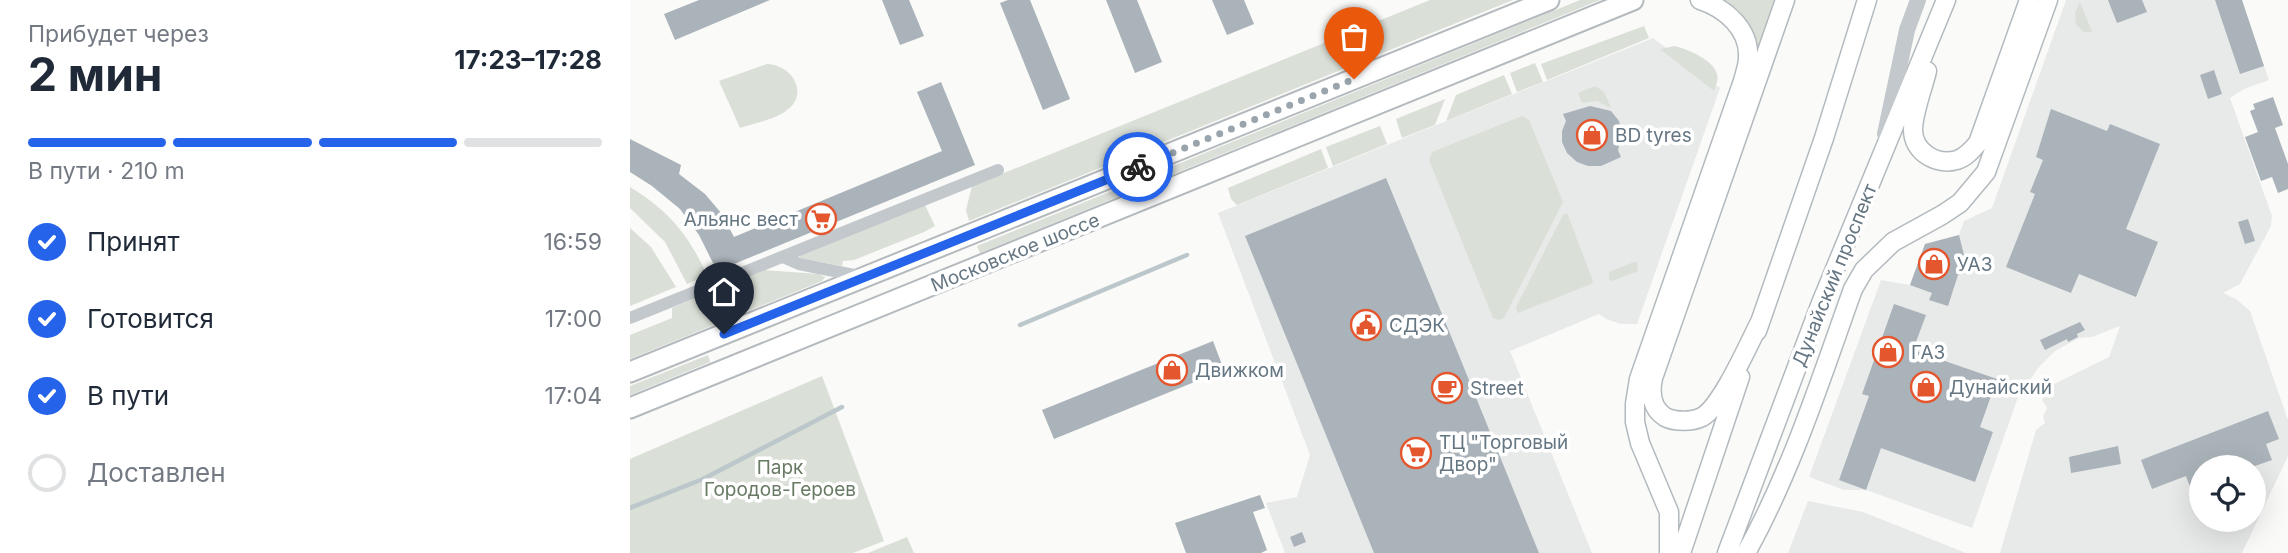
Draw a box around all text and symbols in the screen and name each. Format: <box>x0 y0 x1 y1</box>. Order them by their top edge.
pin <box>1324 7 1384 79</box>
icon: bag <box>1335 18 1373 56</box>
text: Прибудет через <box>28 20 209 48</box>
text: 17:23–17:28 <box>454 44 602 75</box>
text: 2 мин <box>28 46 163 102</box>
shop icon: BD tyres <box>1575 118 1609 152</box>
place label: BD tyres <box>1615 124 1692 147</box>
courier <box>1103 132 1173 202</box>
icon: bike <box>1119 148 1157 186</box>
text: В пути · 210 m <box>28 157 185 185</box>
street label: Дунайский проспект <box>1787 180 1882 370</box>
supermarket icon: Альянс вест <box>804 202 838 236</box>
place label: Альянс вест <box>684 208 798 231</box>
street label: Московское шоссе <box>928 208 1103 297</box>
icon: check <box>28 223 66 261</box>
text: Принят <box>87 226 180 257</box>
text: 16:59 <box>544 228 602 256</box>
shop icon: УАЗ <box>1917 247 1951 281</box>
place label: УАЗ <box>1957 253 1992 276</box>
pin <box>694 262 754 334</box>
icon: home <box>705 273 743 311</box>
icon: check <box>28 300 66 338</box>
text: Готовится <box>87 303 214 334</box>
text: 17:00 <box>545 305 602 333</box>
public building icon: СДЭК <box>1349 308 1383 342</box>
place label: СДЭК <box>1389 314 1445 337</box>
shop icon: ГАЗ <box>1871 335 1905 369</box>
place label: ГАЗ <box>1911 341 1945 364</box>
shop icon: Движком <box>1155 353 1189 387</box>
place label: Движком <box>1195 359 1284 382</box>
shop icon: Дунайский <box>1909 370 1943 404</box>
cafe icon: Street <box>1430 371 1464 405</box>
place label: Дунайский <box>1949 376 2052 399</box>
icon: check <box>28 377 66 415</box>
place label: Street <box>1470 377 1524 400</box>
text: В пути <box>87 380 169 411</box>
text: 17:04 <box>544 382 602 410</box>
place label: ТЦ "Торговый Двор" <box>1439 431 1568 476</box>
supermarket icon: ТЦ "Торговый Двор" <box>1399 436 1433 470</box>
map controls <box>2189 455 2266 532</box>
button: locate <box>2189 455 2266 532</box>
park label: Парк Городов-Героев <box>704 456 856 501</box>
text: Доставлен <box>87 457 226 488</box>

